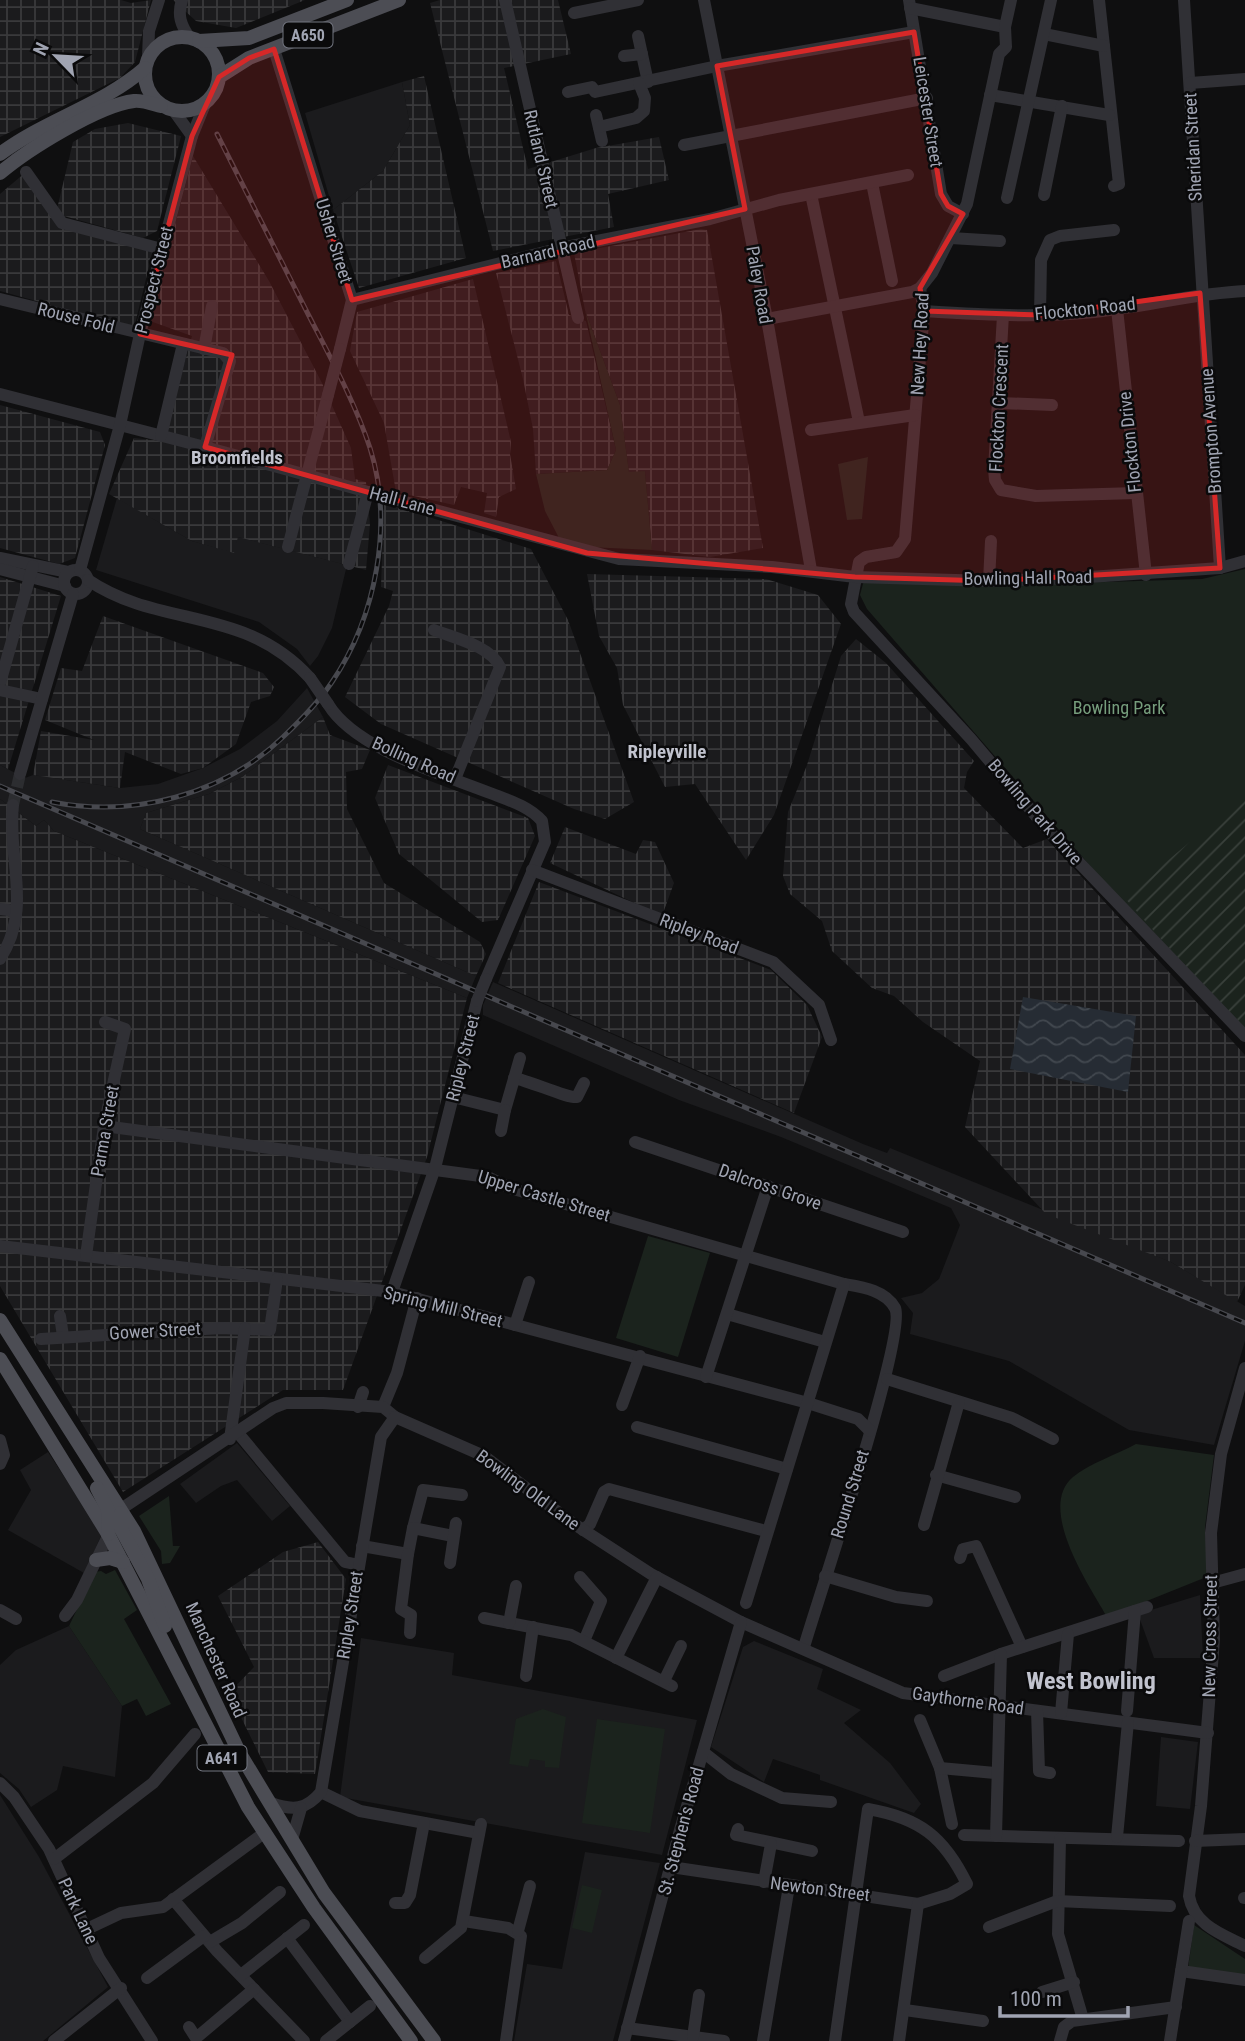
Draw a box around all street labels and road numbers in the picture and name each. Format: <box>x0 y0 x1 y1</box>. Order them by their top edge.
road number: A650 <box>284 22 332 48</box>
street label: Leicester Street <box>909 55 948 169</box>
street label: Sheridan Street <box>1179 92 1206 202</box>
street label: Rutland Street <box>520 108 563 210</box>
street label: Usher Street <box>312 196 357 286</box>
street label: Prospect Street <box>130 224 177 336</box>
street label: Barnard Road <box>499 231 597 273</box>
street label: Paley Road <box>742 244 777 326</box>
street label: New Hey Road <box>906 292 933 396</box>
street label: Flockton Road <box>1033 293 1136 324</box>
street label: Rouse Fold <box>35 298 117 337</box>
street label: Flockton Crescent <box>985 343 1012 473</box>
street label: Brompton Avenue <box>1196 368 1225 494</box>
street label: Flockton Drive <box>1114 391 1145 493</box>
street label: Hall Lane <box>367 482 437 519</box>
street label: Bowling Hall Road <box>963 566 1093 589</box>
street label: Bolling Road <box>369 732 459 787</box>
street label: Bowling Park Drive <box>984 755 1087 869</box>
street label: Ripley Road <box>657 909 742 958</box>
street label: Ripley Street <box>442 1012 483 1104</box>
street label: Parma Street <box>86 1084 123 1178</box>
street label: Dalcross Grove <box>716 1159 824 1214</box>
street label: Upper Castle Street <box>475 1165 613 1226</box>
street label: Spring Mill Street <box>381 1282 505 1331</box>
street label: Gower Street <box>109 1318 201 1343</box>
street label: Bowling Old Lane <box>472 1445 584 1534</box>
street label: Round Street <box>826 1447 873 1541</box>
street label: Ripley Street <box>332 1569 367 1660</box>
street label: New Cross Street <box>1198 1574 1221 1698</box>
street label: Manchester Road <box>182 1599 251 1721</box>
street label: Gaythorne Road <box>911 1682 1025 1719</box>
road number: A641 <box>198 1746 246 1770</box>
street label: St. Stephen's Road <box>653 1765 708 1897</box>
street label: Newton Street <box>769 1872 871 1905</box>
street label: Park Lane <box>54 1874 103 1947</box>

